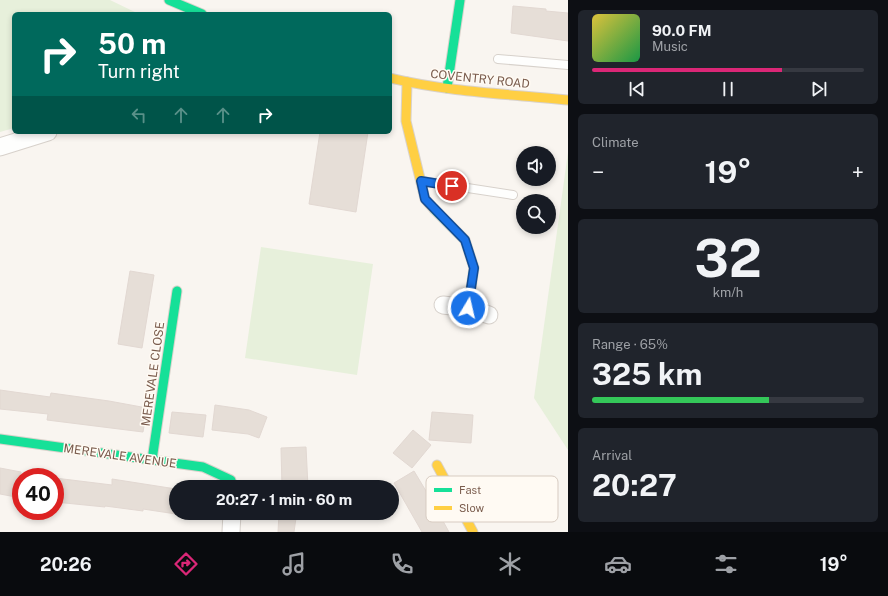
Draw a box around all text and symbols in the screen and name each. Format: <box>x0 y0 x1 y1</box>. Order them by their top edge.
text: 90.0 FM <box>652 22 712 39</box>
text: 50 m <box>98 27 166 60</box>
icon: right <box>32 28 84 80</box>
text: Music <box>652 39 688 54</box>
text: Turn right <box>98 61 180 82</box>
street label: COVENTRY ROAD <box>430 67 530 91</box>
icon: previous <box>626 78 648 100</box>
icon: pause <box>717 78 739 100</box>
icon: next <box>808 78 830 100</box>
icon: left <box>128 104 150 126</box>
icon: ahead <box>170 104 192 126</box>
icon: ahead <box>212 104 234 126</box>
icon: right <box>254 104 276 126</box>
text: Climate <box>592 135 639 150</box>
map controls <box>516 146 556 234</box>
button: sound <box>516 146 556 186</box>
text: 19° <box>705 154 751 190</box>
text: − <box>592 159 604 185</box>
text: + <box>852 159 864 185</box>
pin <box>435 169 469 203</box>
icon: arrive <box>441 175 463 197</box>
button: search <box>516 194 556 234</box>
text: 32 <box>694 228 762 289</box>
text: km/h <box>713 285 743 300</box>
position arrow <box>447 287 489 329</box>
street label: MEREVALE CLOSE <box>139 321 167 427</box>
text: Range · 65% <box>592 337 668 352</box>
text: 325 km <box>592 356 702 392</box>
street label: MEREVALE AVENUE <box>63 441 177 471</box>
text: Arrival <box>592 448 632 463</box>
text: 20:27 <box>592 467 677 503</box>
speed limit sign: 40 <box>12 468 64 520</box>
legend <box>426 476 558 522</box>
text: Fast <box>459 484 481 496</box>
text: 20:27 · 1 min · 60 m <box>216 491 352 508</box>
text: Slow <box>459 502 485 514</box>
icon: directions <box>172 550 200 578</box>
icon: music <box>280 550 308 578</box>
icon: phone <box>388 550 416 578</box>
icon: climate <box>496 550 524 578</box>
icon: car <box>604 550 632 578</box>
icon: filters <box>712 550 740 578</box>
text: 20:26 <box>40 554 92 575</box>
text: 19° <box>820 554 848 575</box>

